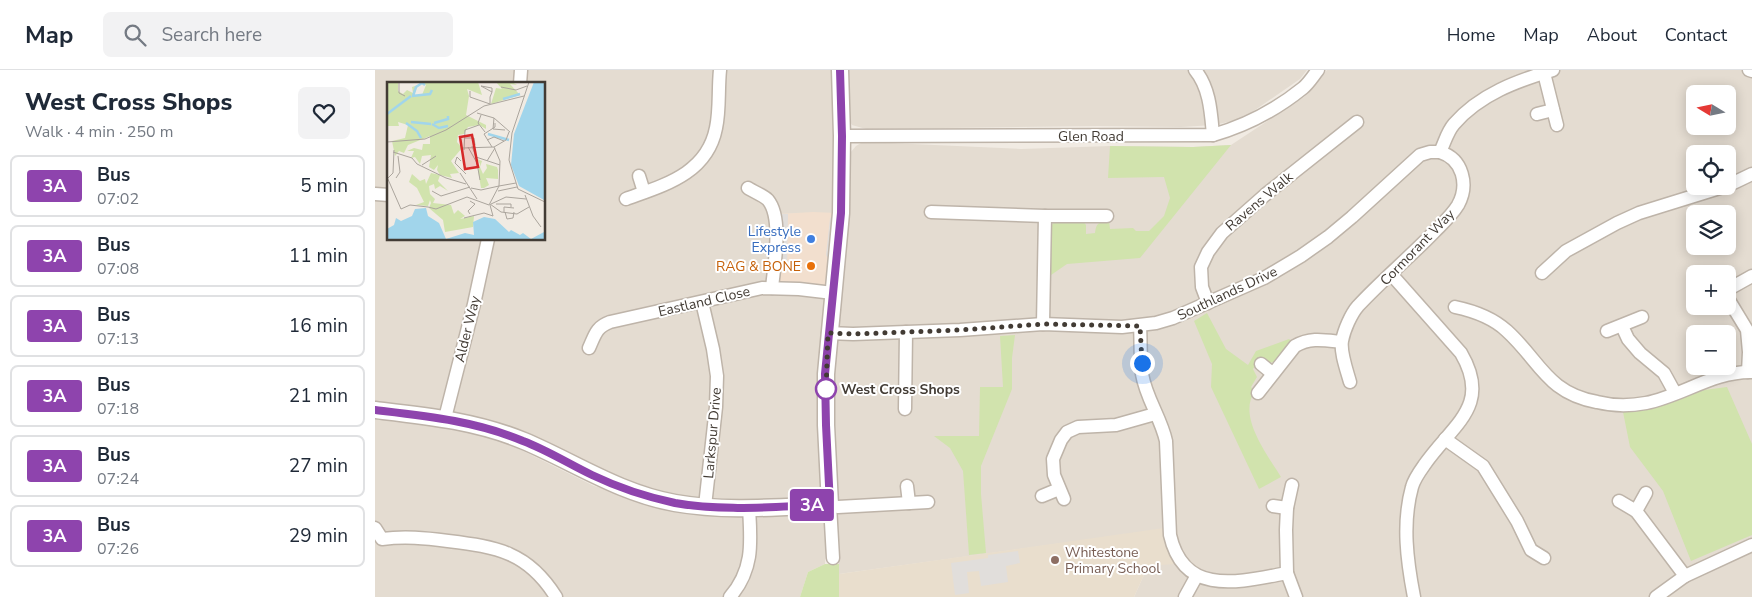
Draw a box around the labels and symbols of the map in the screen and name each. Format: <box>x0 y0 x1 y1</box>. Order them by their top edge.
inset map <box>387 82 545 240</box>
north arrow <box>1686 85 1736 135</box>
street label: Glen Road <box>1058 127 1124 146</box>
street label: Ravens Walk <box>1222 167 1298 235</box>
street label: Cormorant Way <box>1376 204 1459 290</box>
place label: Lifestyle Express <box>748 222 801 257</box>
marker: Lifestyle Express <box>805 233 817 245</box>
place label: RAG & BONE <box>716 257 801 276</box>
marker: RAG & BONE <box>805 260 817 272</box>
street label: Southlands Drive <box>1174 262 1280 325</box>
street label: Eastland Close <box>656 282 752 321</box>
street label: Alder Way <box>450 293 485 364</box>
your location <box>1130 351 1155 376</box>
marker: West Cross Shops <box>815 378 837 400</box>
place label: West Cross Shops <box>841 380 960 399</box>
street label: Larkspur Drive <box>699 387 726 479</box>
line badge: 3A <box>789 489 835 521</box>
place label: Whitestone Primary School <box>1065 543 1161 578</box>
marker: Whitestone Primary School <box>1049 554 1061 566</box>

